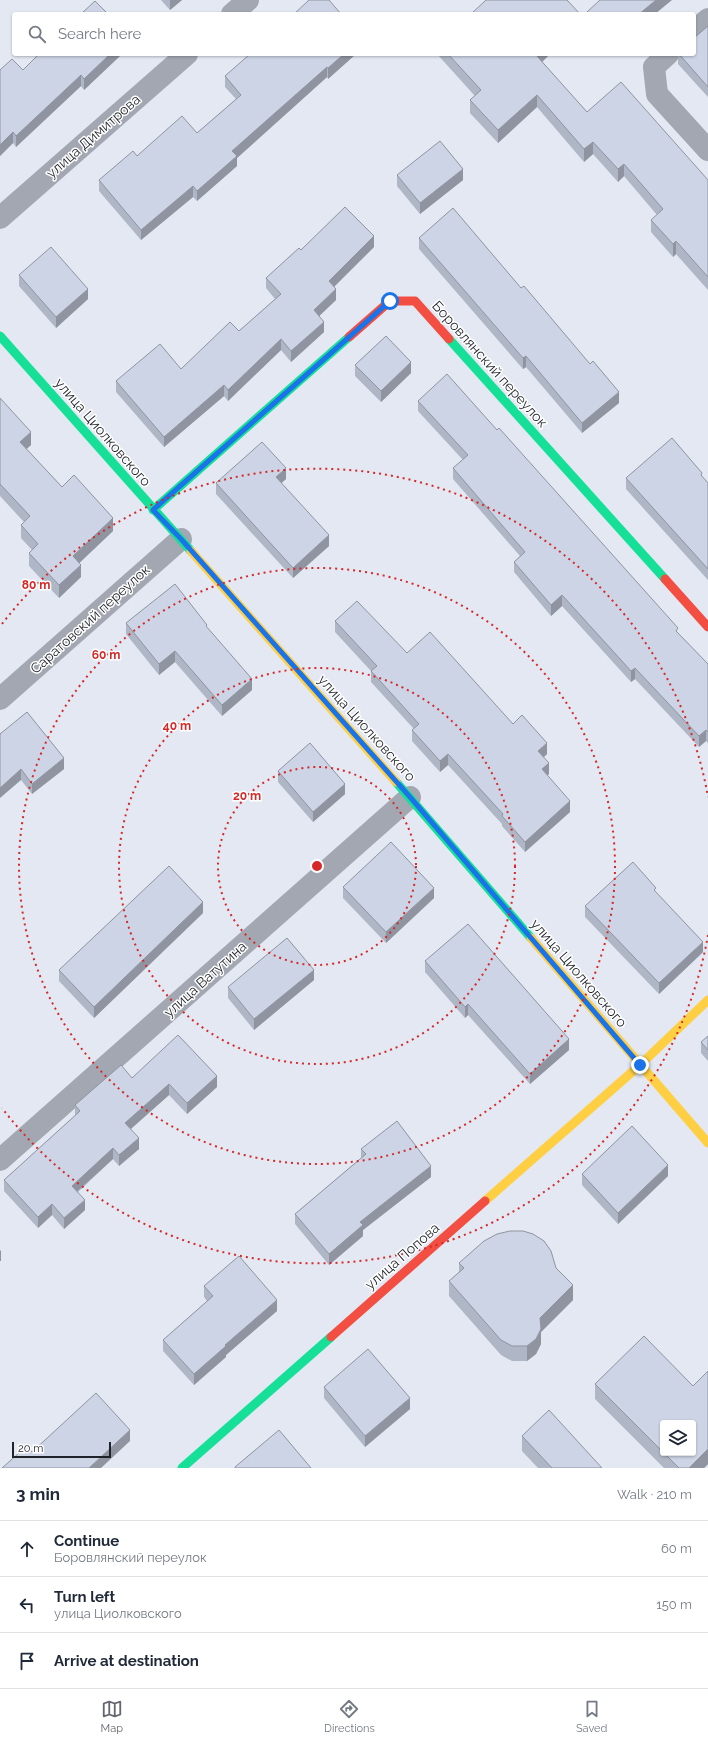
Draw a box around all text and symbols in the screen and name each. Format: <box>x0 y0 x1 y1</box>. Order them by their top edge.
search box <box>12 12 696 56</box>
icon: search <box>26 23 48 45</box>
text: Search here <box>58 25 141 43</box>
street label: улица Димитрова <box>43 91 143 181</box>
route start <box>381 292 399 310</box>
street label: Боровлянский переулок <box>429 298 551 430</box>
street label: улица Циолковского <box>52 375 154 489</box>
street label: Саратовский переулок <box>27 561 153 677</box>
text: 80 m <box>22 578 50 592</box>
text: 60 m <box>92 648 120 662</box>
street label: улица Циолковского <box>315 671 419 785</box>
text: 40 m <box>163 719 191 733</box>
text: 20 m <box>233 789 261 803</box>
centre of rings <box>310 859 324 873</box>
street label: улица Циолковского <box>528 916 630 1030</box>
street label: улица Ватутина <box>161 938 249 1020</box>
route end <box>631 1056 649 1074</box>
street label: улица Попова <box>362 1219 442 1293</box>
map controls <box>660 1420 696 1456</box>
button: layers <box>660 1420 696 1456</box>
scale bar <box>12 1440 111 1459</box>
text: 20 m <box>18 1442 43 1455</box>
text: 3 min <box>16 1484 60 1504</box>
text: Walk · 210 m <box>617 1487 692 1502</box>
text: Continue <box>54 1532 119 1550</box>
icon: ahead <box>16 1538 38 1560</box>
text: 60 m <box>661 1541 692 1556</box>
text: Боровлянский переулок <box>54 1550 207 1565</box>
text: Turn left <box>54 1588 115 1606</box>
icon: left <box>16 1594 38 1616</box>
text: 150 m <box>656 1597 692 1612</box>
text: улица Циолковского <box>54 1606 182 1621</box>
icon: arrive <box>16 1650 38 1672</box>
text: Arrive at destination <box>54 1652 199 1670</box>
tab: Map <box>101 1698 123 1735</box>
tab: Directions <box>324 1698 375 1735</box>
tab: Saved <box>576 1698 607 1735</box>

